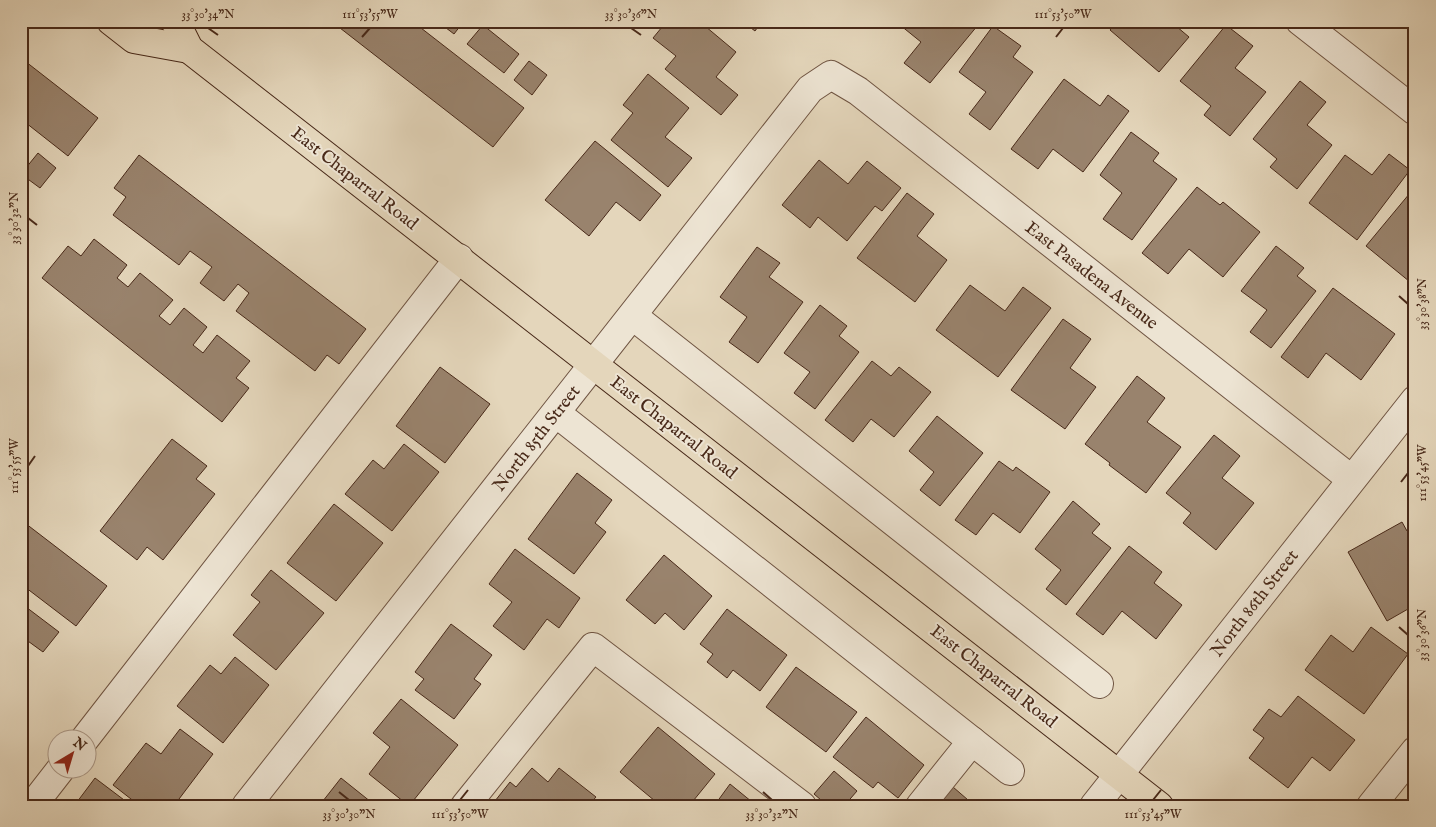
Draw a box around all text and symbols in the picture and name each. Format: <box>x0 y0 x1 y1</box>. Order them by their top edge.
text: 33°30'34"N <box>181 7 235 22</box>
text: 111°53'55"W <box>342 7 398 22</box>
text: 33°30'36"N <box>605 7 658 22</box>
text: 111°53'50"W <box>1035 7 1092 22</box>
street label: East Chaparral Road <box>286 122 423 236</box>
text: 33°30'32"N <box>7 191 22 244</box>
street label: East Pasadena Avenue <box>1020 217 1162 335</box>
text: 33°30'38"N <box>1415 277 1430 330</box>
street label: East Chaparral Road <box>605 371 742 485</box>
street label: North 85th Street <box>488 381 586 497</box>
text: 111°53'55"W <box>7 438 22 494</box>
text: 111°53'45"W <box>1415 444 1430 501</box>
street label: North 86th Street <box>1206 546 1304 662</box>
text: 33°30'36"N <box>1415 608 1430 661</box>
street label: East Chaparral Road <box>925 620 1062 734</box>
north arrow <box>48 730 98 780</box>
text: N <box>68 733 90 755</box>
text: 33°30'30"N <box>322 807 376 822</box>
text: 111°53'50"W <box>432 807 489 822</box>
text: 33°30'32"N <box>746 807 799 822</box>
text: 111°53'45"W <box>1125 807 1182 822</box>

